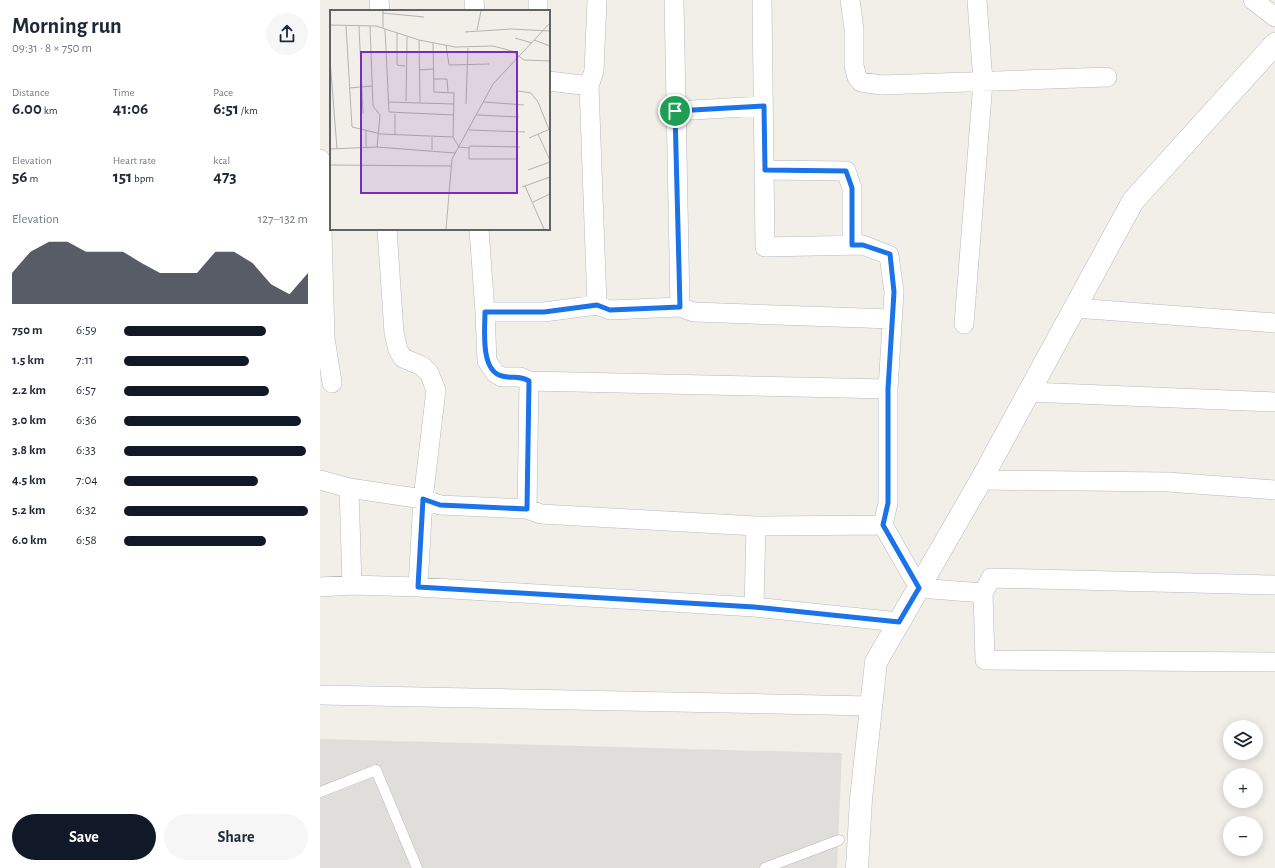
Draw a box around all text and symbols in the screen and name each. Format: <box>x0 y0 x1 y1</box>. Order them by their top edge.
inset map <box>330 10 550 230</box>
button: share <box>266 13 308 55</box>
text: Morning run <box>12 15 122 37</box>
text: 09:31 · 8 × 750 m <box>12 42 92 55</box>
text: Distance <box>12 87 49 98</box>
text: Time <box>113 87 135 98</box>
text: Pace <box>213 87 233 98</box>
pin <box>658 94 692 128</box>
text: 6.00 <box>12 100 42 117</box>
text: 41:06 <box>113 100 148 117</box>
text: 6:51 <box>213 100 239 117</box>
icon: arrive <box>664 100 686 122</box>
text: km <box>42 105 57 116</box>
text: /km <box>239 105 258 116</box>
text: Elevation <box>12 155 52 166</box>
text: Heart rate <box>113 155 156 166</box>
text: kcal <box>213 155 230 166</box>
text: 56 <box>12 168 28 185</box>
text: 151 <box>113 168 132 185</box>
text: 473 <box>213 168 237 185</box>
text: m <box>28 173 38 184</box>
text: bpm <box>132 173 154 184</box>
text: Elevation <box>12 213 59 226</box>
text: 127–132 m <box>258 213 308 226</box>
text: 750 m <box>12 324 42 337</box>
text: 6:59 <box>76 324 97 337</box>
text: 1.5 km <box>12 354 44 367</box>
text: 7:11 <box>76 354 93 367</box>
text: 2.2 km <box>12 384 46 397</box>
text: 6:57 <box>76 384 96 397</box>
text: 3.0 km <box>12 414 46 427</box>
text: 6:36 <box>76 414 97 427</box>
text: 3.8 km <box>12 444 46 457</box>
text: 6:33 <box>76 444 96 457</box>
text: 4.5 km <box>12 474 46 487</box>
text: 7:04 <box>76 474 98 487</box>
text: 5.2 km <box>12 504 46 517</box>
text: 6:32 <box>76 504 96 517</box>
text: 6.0 km <box>12 534 47 547</box>
text: 6:58 <box>76 534 97 547</box>
map controls <box>1223 720 1263 856</box>
button: layers <box>1223 720 1263 760</box>
button: + <box>1223 768 1263 808</box>
button: Save <box>12 814 156 860</box>
button: Share <box>164 814 308 860</box>
button: − <box>1223 816 1263 856</box>

